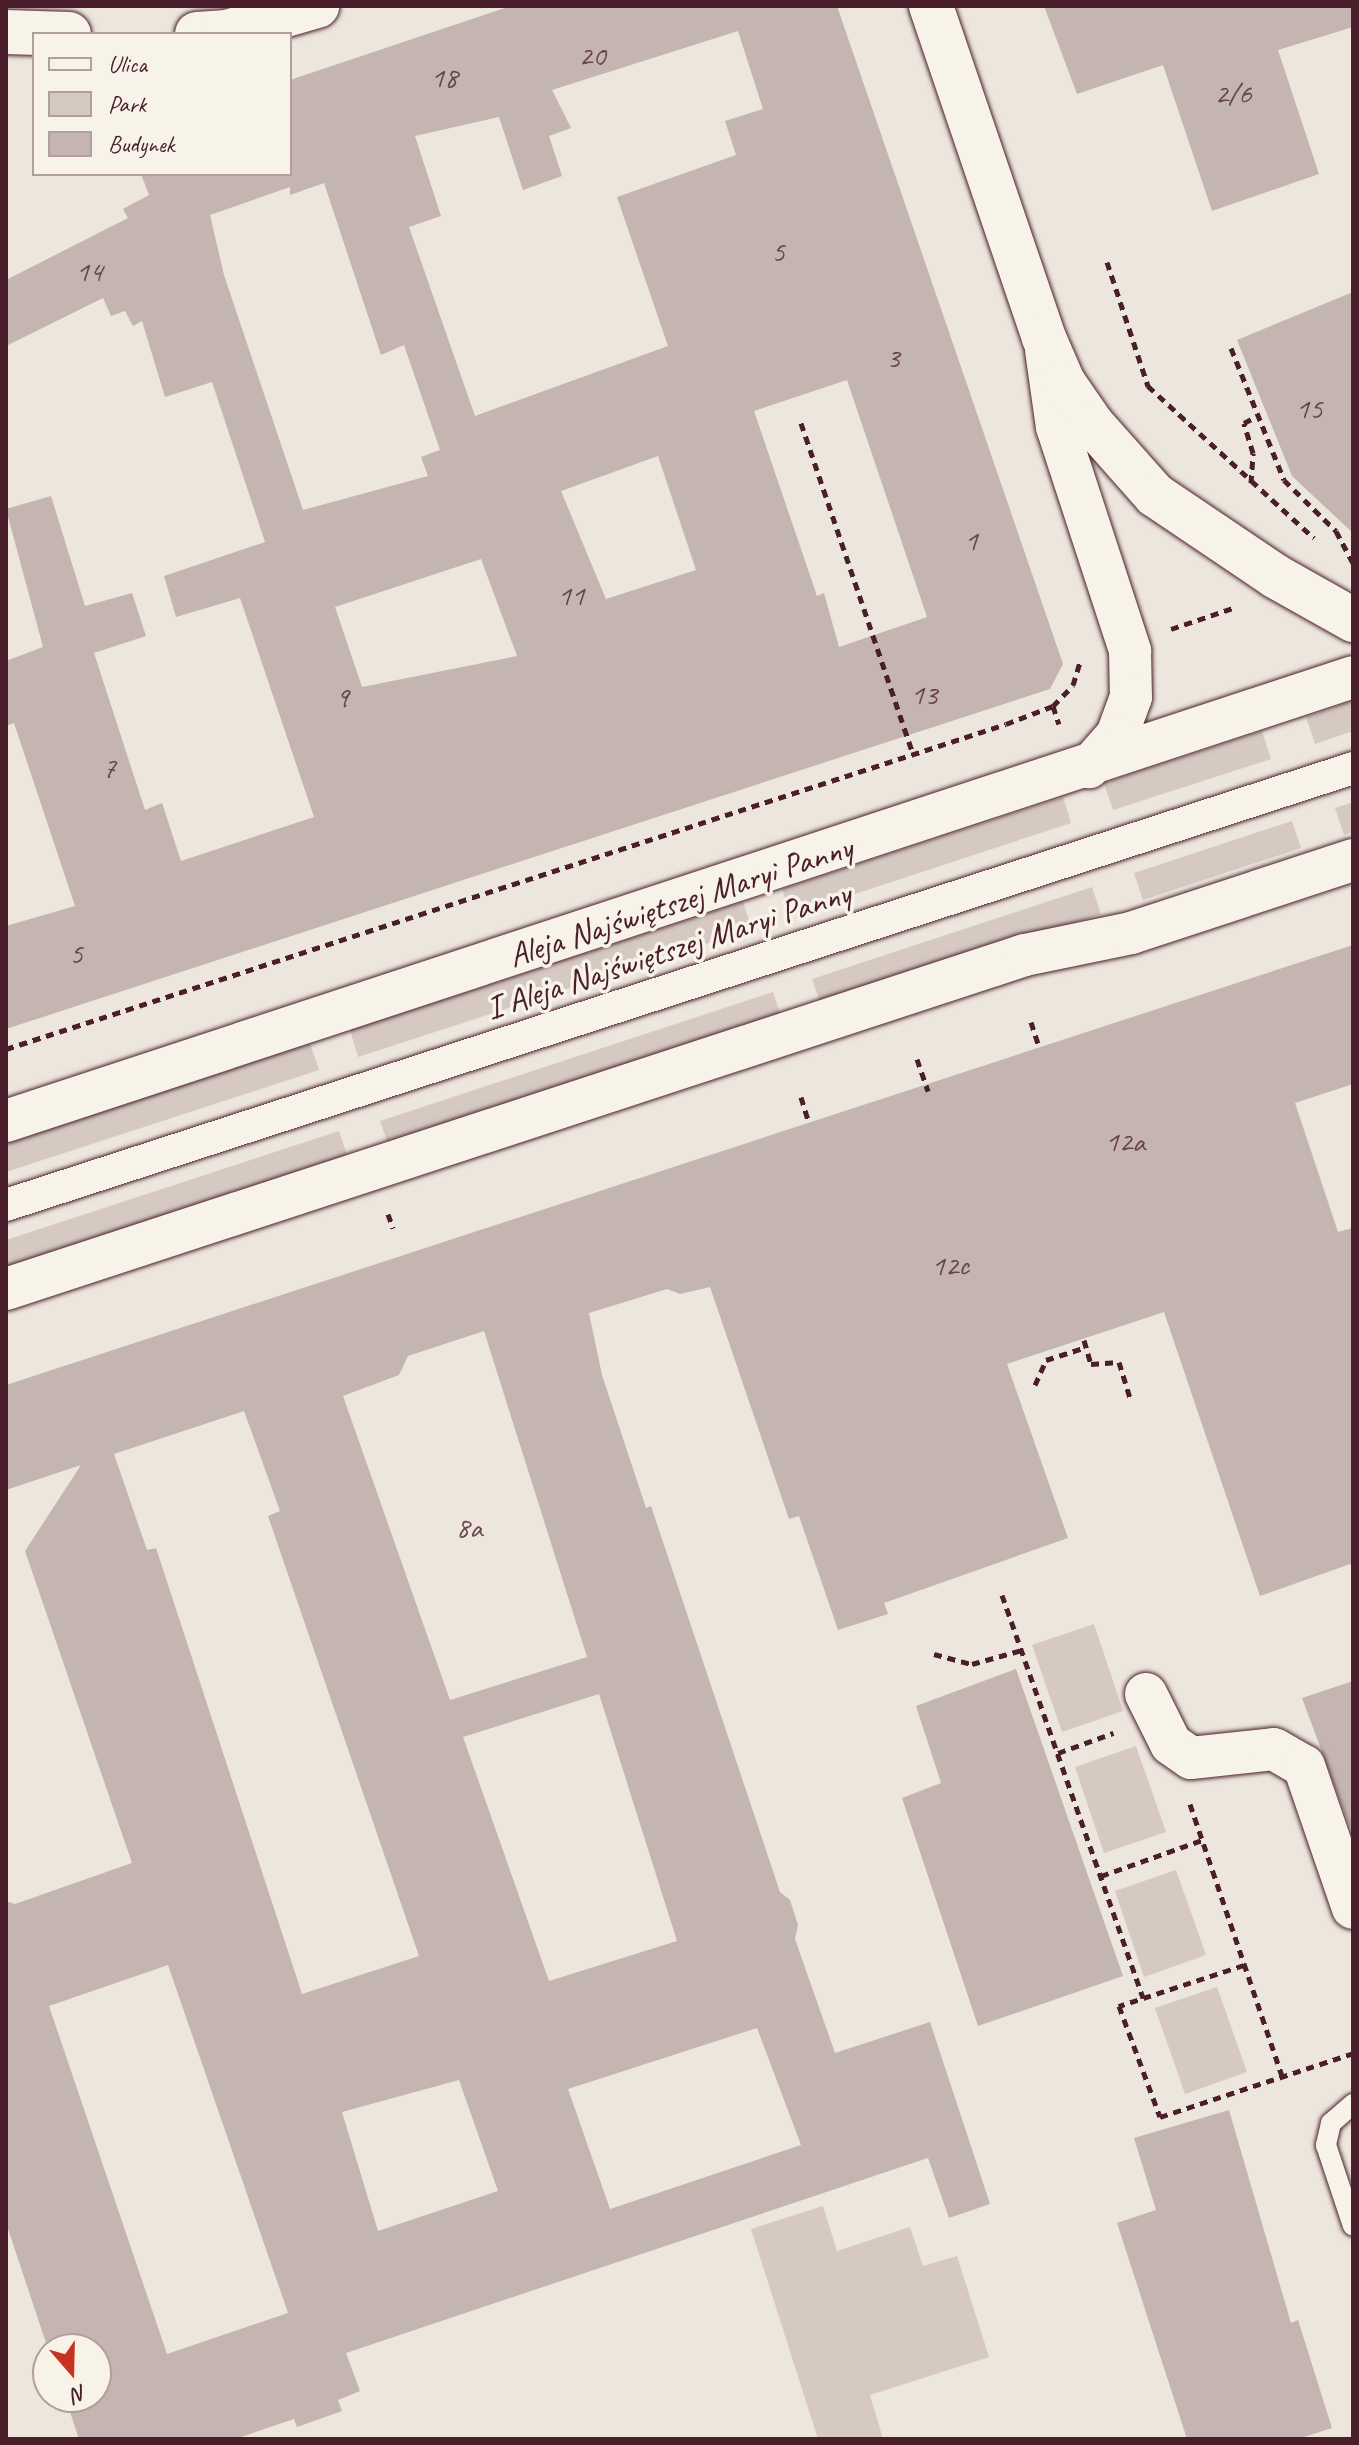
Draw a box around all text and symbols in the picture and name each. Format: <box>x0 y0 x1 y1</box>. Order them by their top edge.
legend <box>32 32 292 176</box>
house number: 20 <box>579 37 605 73</box>
text: Ulica <box>108 49 147 79</box>
house number: 18 <box>431 59 457 95</box>
house number: 2/6 <box>1215 75 1251 111</box>
text: Park <box>108 89 146 119</box>
text: Budynek <box>108 129 174 159</box>
house number: 5 <box>771 233 785 269</box>
house number: 14 <box>76 253 102 289</box>
house number: 3 <box>886 339 900 375</box>
house number: 15 <box>1296 390 1322 426</box>
house number: 1 <box>964 522 978 558</box>
house number: 11 <box>558 577 584 613</box>
house number: 13 <box>911 676 937 712</box>
house number: 9 <box>335 679 349 715</box>
house number: 7 <box>102 749 116 785</box>
street label: Aleja Najświętszej Maryi Panny <box>502 826 858 976</box>
street label: I Aleja Najświętszej Maryi Panny <box>480 871 856 1029</box>
house number: 5 <box>69 935 83 971</box>
house number: 12a <box>1105 1123 1145 1159</box>
house number: 12c <box>931 1247 969 1283</box>
house number: 8a <box>456 1509 482 1545</box>
north arrow <box>32 2333 112 2413</box>
text: N <box>68 2378 91 2409</box>

